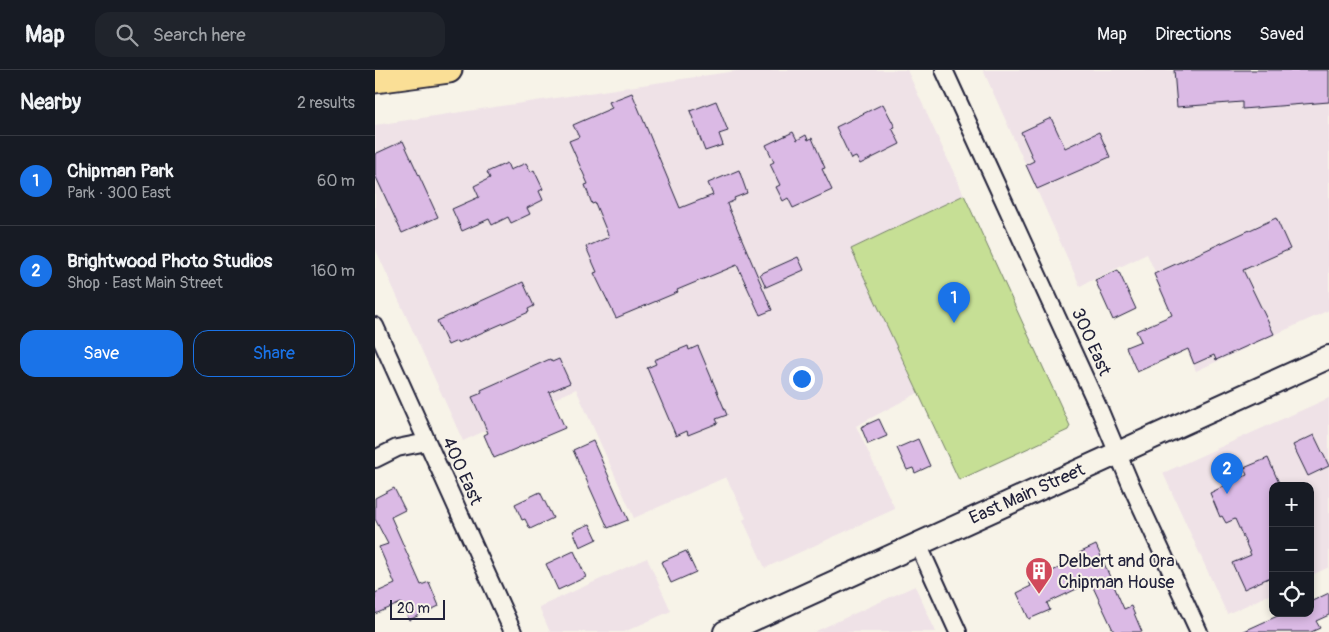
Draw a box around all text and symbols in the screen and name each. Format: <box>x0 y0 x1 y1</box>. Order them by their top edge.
search box <box>95 12 445 57</box>
text: Map <box>25 20 65 49</box>
icon: search <box>113 21 141 49</box>
text: Search here <box>153 23 246 47</box>
text: Map <box>1097 23 1127 46</box>
text: Directions <box>1155 23 1231 46</box>
text: Saved <box>1259 23 1304 46</box>
text: Nearby <box>20 89 81 116</box>
text: 2 results <box>297 93 355 113</box>
text: Chipman Park <box>67 159 173 183</box>
text: 1 <box>33 171 39 191</box>
text: 60 m <box>317 171 355 191</box>
text: Park · 300 East <box>67 183 171 203</box>
text: Brightwood Photo Studios <box>67 249 272 273</box>
text: 2 <box>32 261 40 281</box>
text: 160 m <box>311 261 355 281</box>
text: Shop · East Main Street <box>67 273 223 293</box>
pin: 1 <box>938 282 970 323</box>
street label: 300 East <box>1066 305 1116 380</box>
button: Save <box>20 330 183 377</box>
button: Share <box>193 330 355 377</box>
your location <box>789 366 815 392</box>
street label: 400 East <box>437 433 487 509</box>
pin: 2 <box>1211 453 1243 494</box>
street label: East Main Street <box>966 458 1089 530</box>
map controls <box>1269 482 1314 617</box>
button: + <box>1269 482 1314 527</box>
button: − <box>1269 527 1314 572</box>
place label: Delbert and Ora Chipman House <box>1058 550 1175 594</box>
building icon: Delbert and Ora Chipman House <box>1024 556 1054 595</box>
button: locate <box>1269 572 1314 617</box>
scale bar <box>390 597 445 620</box>
text: 20 m <box>397 600 430 617</box>

